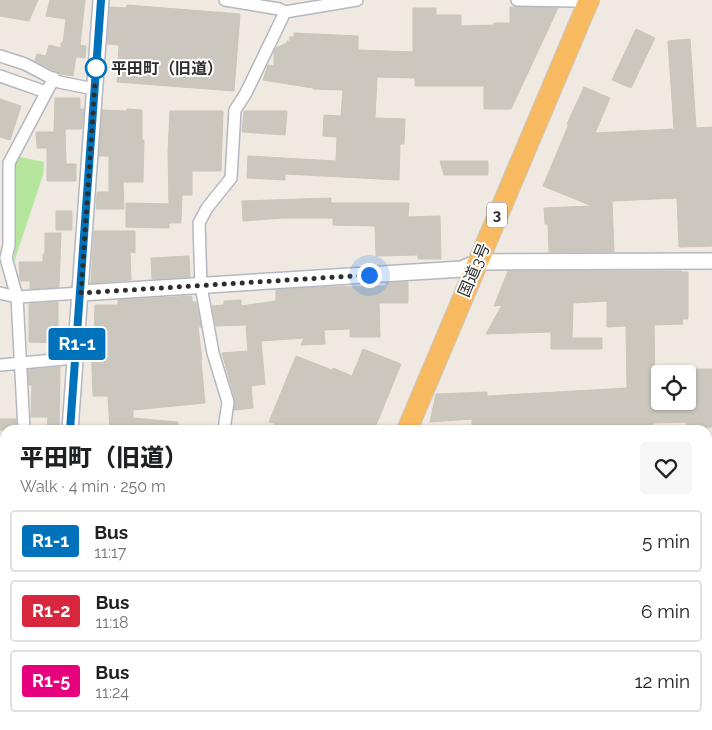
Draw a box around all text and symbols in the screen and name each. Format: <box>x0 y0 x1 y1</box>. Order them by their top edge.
marker: 平田町（旧道） <box>85 57 107 79</box>
place label: 平田町（旧道） <box>111 59 223 78</box>
road number: 3 <box>487 202 507 228</box>
street label: 国道3号 <box>454 240 494 300</box>
your location <box>357 263 382 288</box>
line badge: R1-1 <box>42 328 112 360</box>
text: R1-1 <box>58 333 96 354</box>
map controls <box>651 365 696 410</box>
button: locate <box>651 365 696 410</box>
button: heart <box>640 442 692 494</box>
text: 平田町（旧道） <box>20 443 188 472</box>
text: Walk · 4 min · 250 m <box>20 477 166 496</box>
text: Bus <box>94 521 128 543</box>
text: R1-1 <box>32 530 69 551</box>
text: 5 min <box>642 530 690 552</box>
text: 11:17 <box>94 543 126 562</box>
text: Bus <box>95 591 129 613</box>
text: R1-2 <box>32 600 70 621</box>
text: 6 min <box>641 600 690 622</box>
text: 11:18 <box>95 613 129 632</box>
text: Bus <box>95 661 129 683</box>
text: R1-5 <box>32 670 70 691</box>
text: 12 min <box>634 670 690 692</box>
text: 11:24 <box>95 683 129 702</box>

